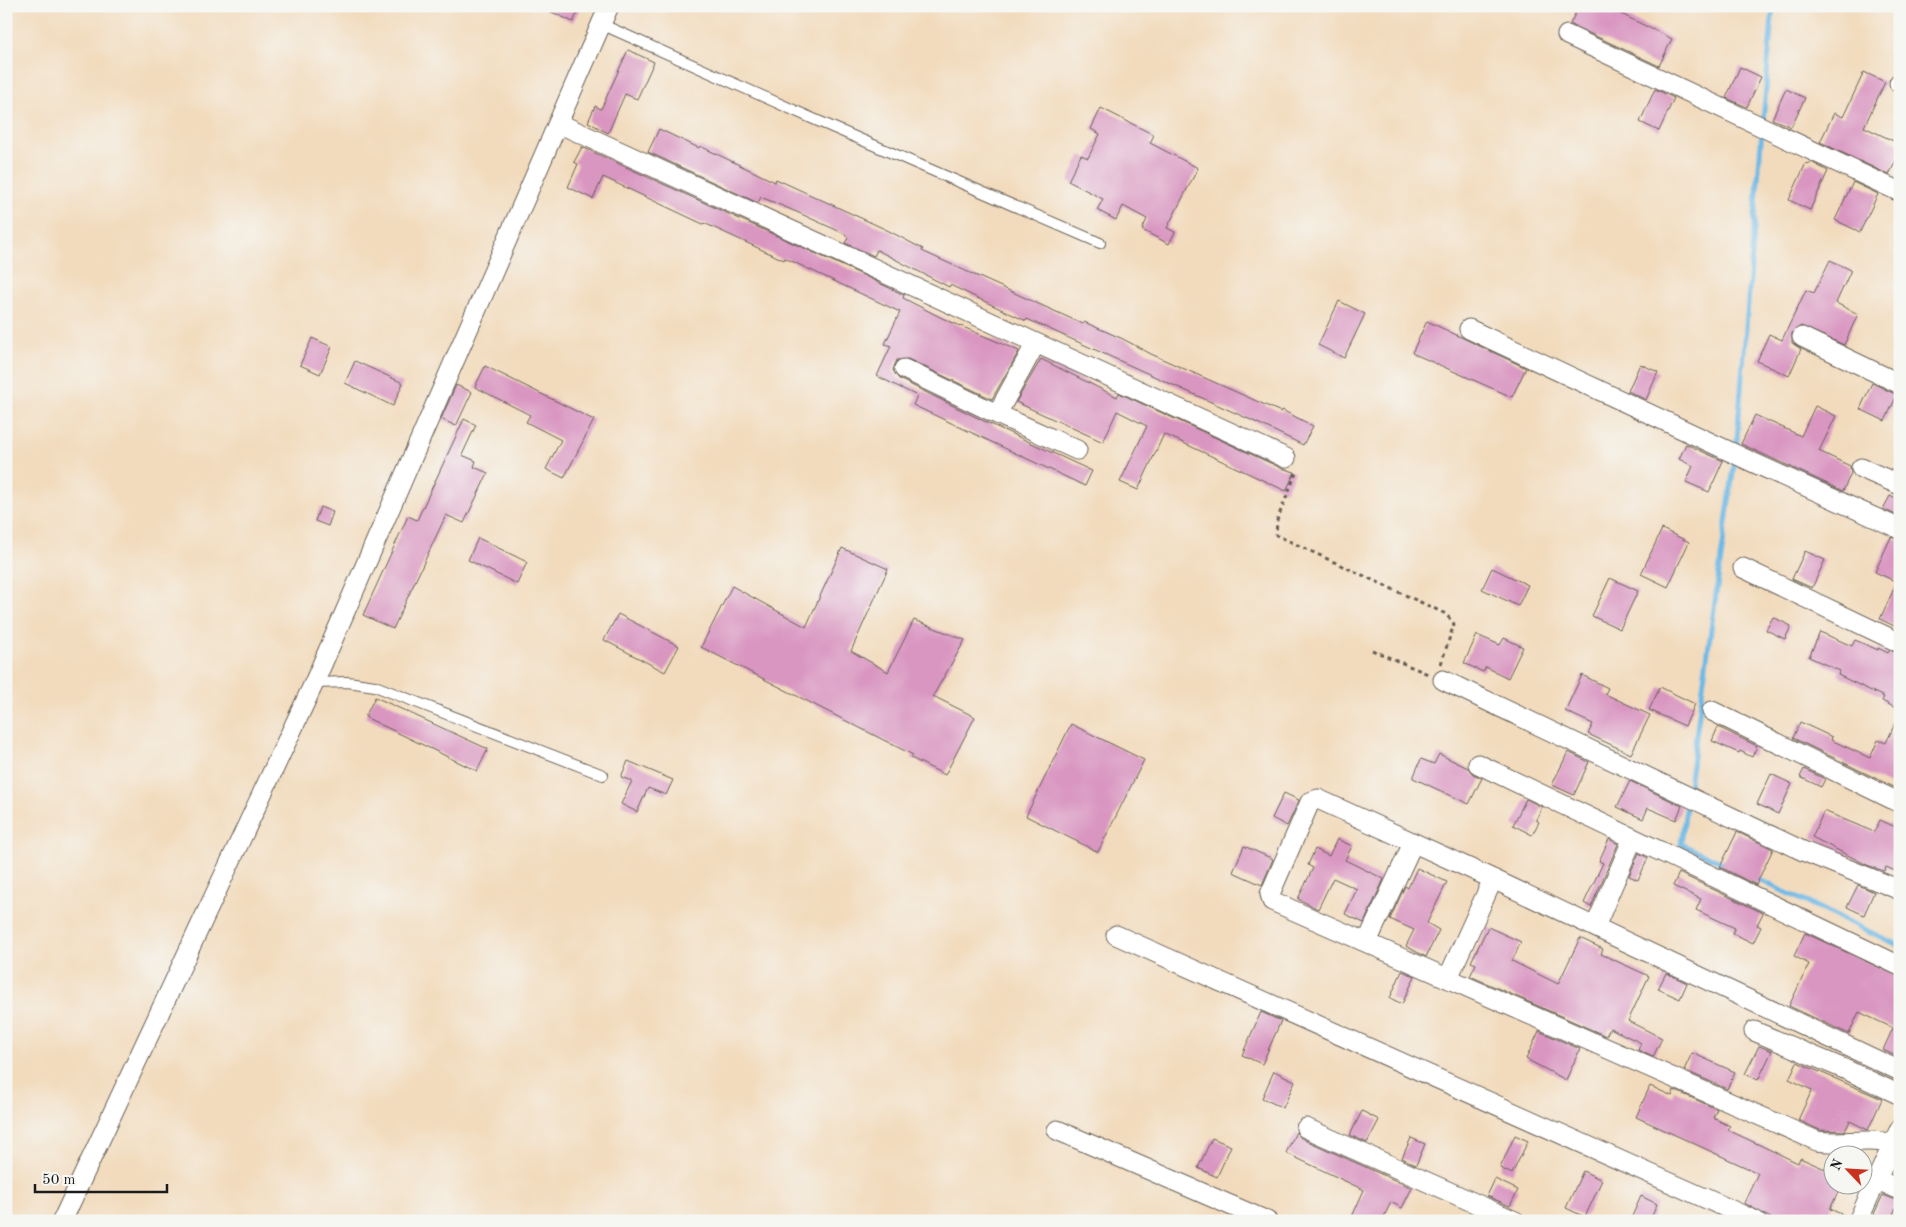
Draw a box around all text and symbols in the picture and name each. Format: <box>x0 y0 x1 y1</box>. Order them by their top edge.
north arrow <box>1824 1144 1874 1194</box>
text: N <box>1829 1157 1846 1173</box>
scale bar <box>35 1162 168 1194</box>
text: 50 m <box>42 1173 76 1188</box>

